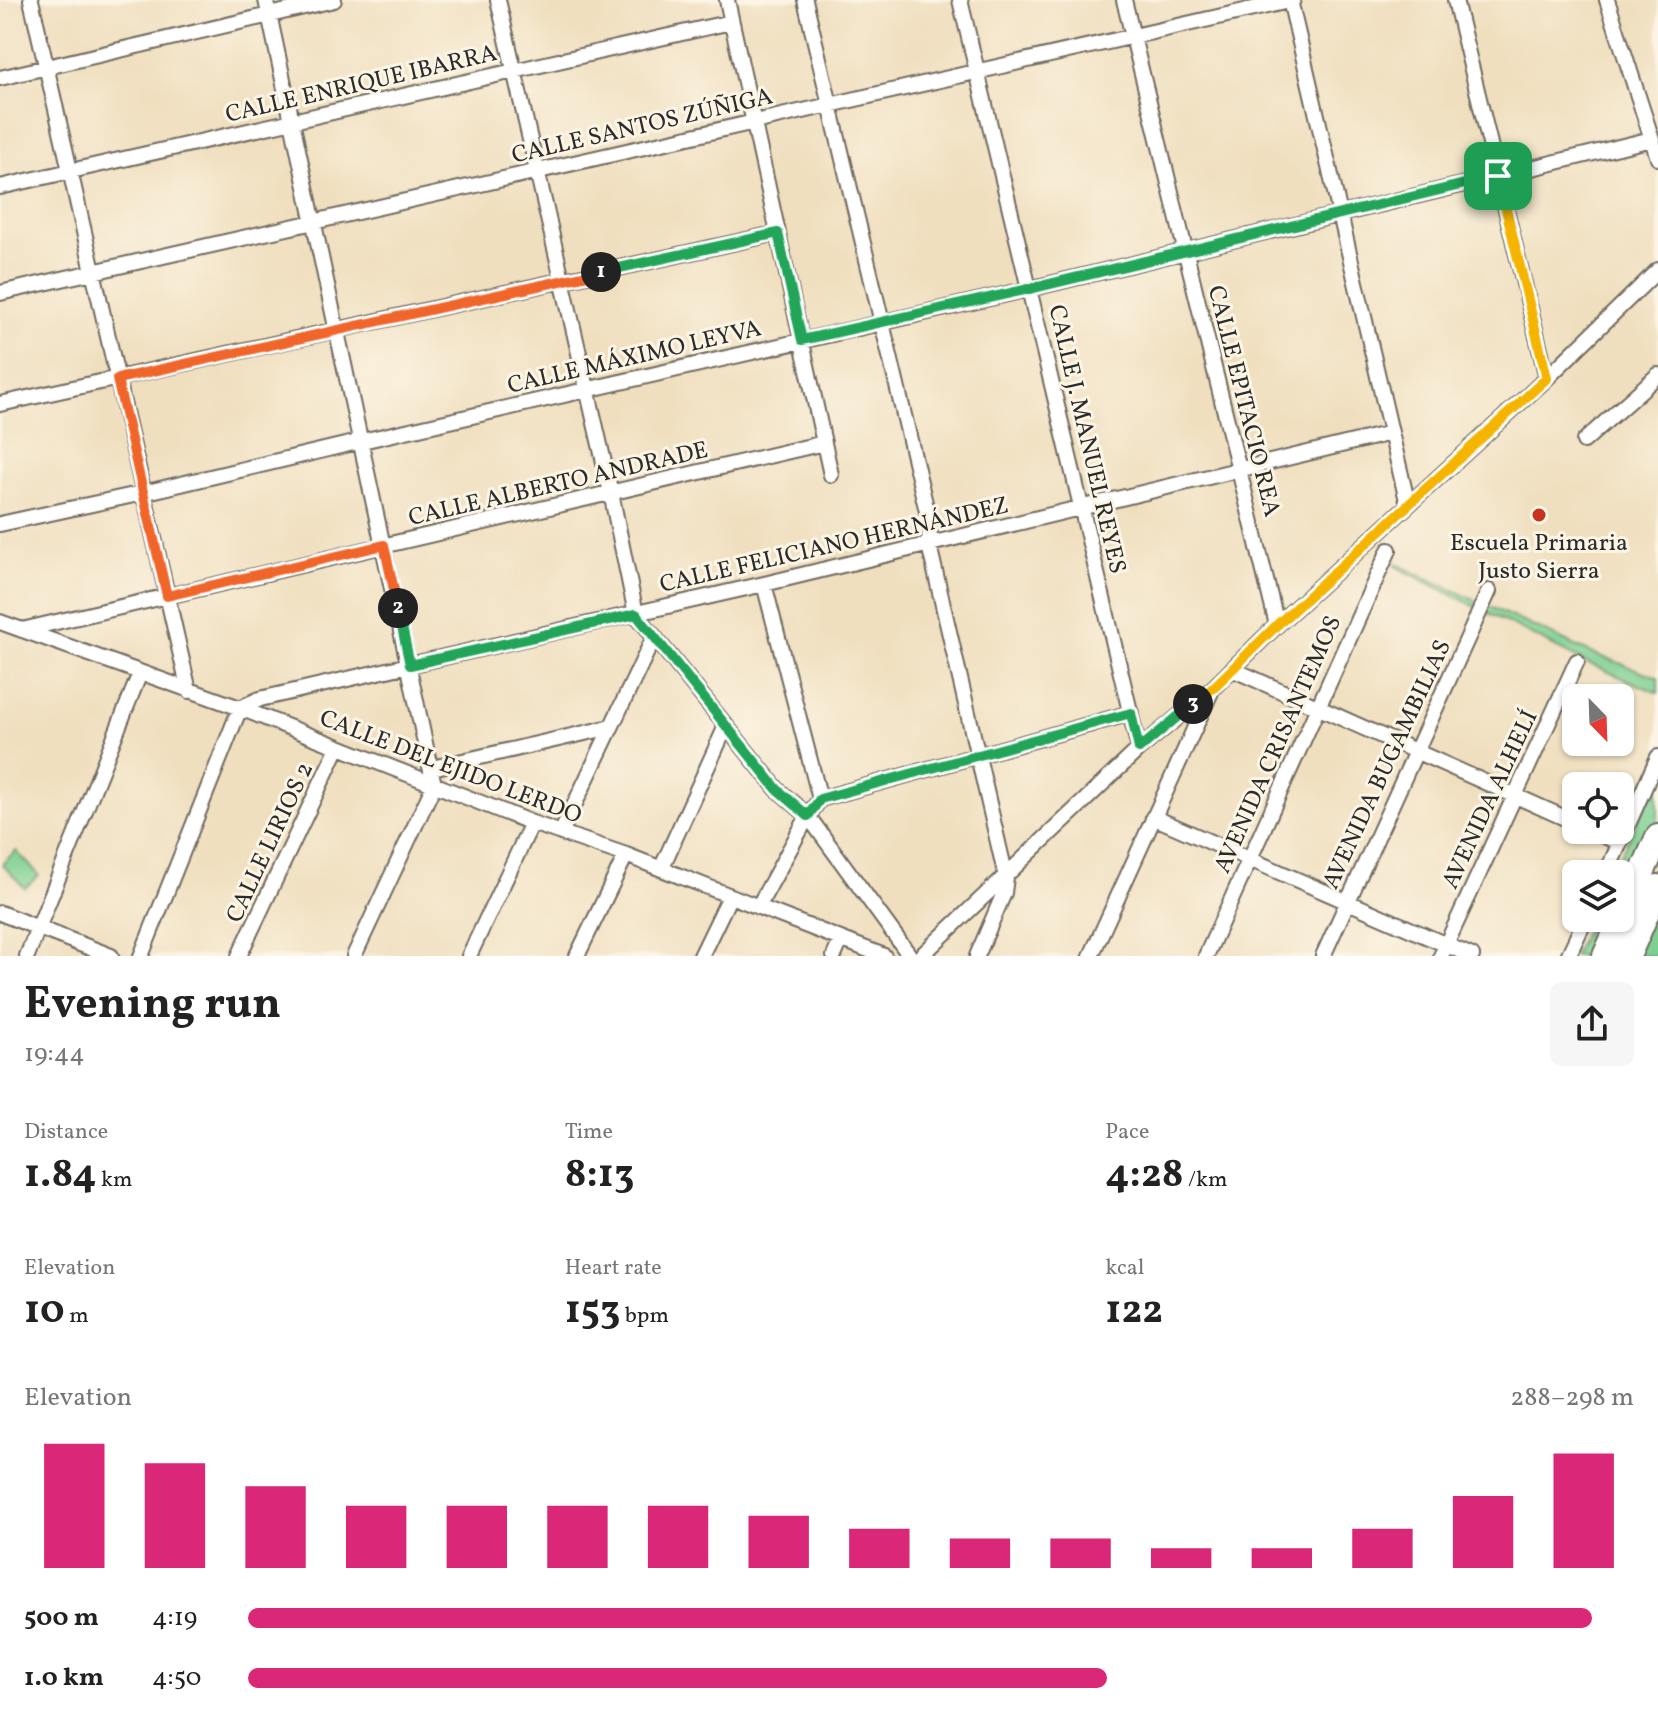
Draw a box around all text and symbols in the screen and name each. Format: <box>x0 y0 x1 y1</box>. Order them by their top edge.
street label: CALLE ENRIQUE IBARRA <box>222 37 501 133</box>
street label: CALLE SANTOS ZÚÑIGA <box>509 80 776 174</box>
pin <box>1464 142 1532 210</box>
icon: arrive <box>1476 154 1520 198</box>
pin: 1 <box>581 252 621 292</box>
text: 1 <box>597 256 605 287</box>
street label: CALLE EPITACIO REA <box>1198 282 1288 521</box>
street label: CALLE J. MANUEL REYES <box>1039 302 1134 577</box>
street label: CALLE MÁXIMO LEYVA <box>504 312 765 404</box>
street label: CALLE ALBERTO ANDRADE <box>405 434 711 536</box>
street label: CALLE FELICIANO HERNÁNDEZ <box>657 489 1012 603</box>
marker: Escuela Primaria Justo Sierra <box>1530 506 1548 524</box>
place label: Escuela Primaria Justo Sierra <box>1450 527 1628 589</box>
pin: 2 <box>378 588 418 628</box>
text: 2 <box>392 592 404 623</box>
street label: AVENIDA CRISANTEMOS <box>1207 611 1351 879</box>
street label: AVENIDA BUGAMBILIAS <box>1315 634 1461 895</box>
pin: 3 <box>1173 684 1213 724</box>
north arrow <box>1562 684 1634 756</box>
map controls <box>1562 684 1634 932</box>
text: 3 <box>1187 688 1199 719</box>
street label: CALLE DEL EJIDO LERDO <box>314 702 586 834</box>
street label: AVENIDA ALHELÍ <box>1434 705 1547 895</box>
street label: CALLE LIRIOS 2 <box>219 757 323 929</box>
button: locate <box>1562 772 1634 844</box>
button: layers <box>1562 860 1634 932</box>
text: Evening run <box>24 975 281 1036</box>
button: share <box>1550 982 1634 1066</box>
text: 19:44 <box>24 1036 85 1072</box>
text: Distance <box>24 1117 108 1148</box>
text: Time <box>565 1117 613 1148</box>
text: Pace <box>1105 1117 1149 1148</box>
text: 1.84 <box>24 1148 97 1204</box>
text: 8:13 <box>565 1148 634 1204</box>
text: 4:28 <box>1105 1148 1184 1204</box>
text: km <box>97 1165 132 1196</box>
text: /km <box>1184 1165 1227 1196</box>
text: Elevation <box>24 1253 115 1284</box>
text: Heart rate <box>565 1253 662 1284</box>
text: kcal <box>1105 1253 1144 1284</box>
text: 10 <box>24 1284 65 1340</box>
text: 153 <box>565 1284 620 1340</box>
text: 122 <box>1105 1284 1163 1340</box>
text: m <box>65 1301 89 1332</box>
text: bpm <box>620 1301 669 1332</box>
text: Elevation <box>24 1380 132 1416</box>
text: 288–298 m <box>1510 1380 1634 1416</box>
text: 500 m <box>24 1600 99 1636</box>
text: 4:19 <box>152 1600 197 1636</box>
text: 1.0 km <box>24 1660 104 1696</box>
text: 4:50 <box>152 1660 201 1696</box>

